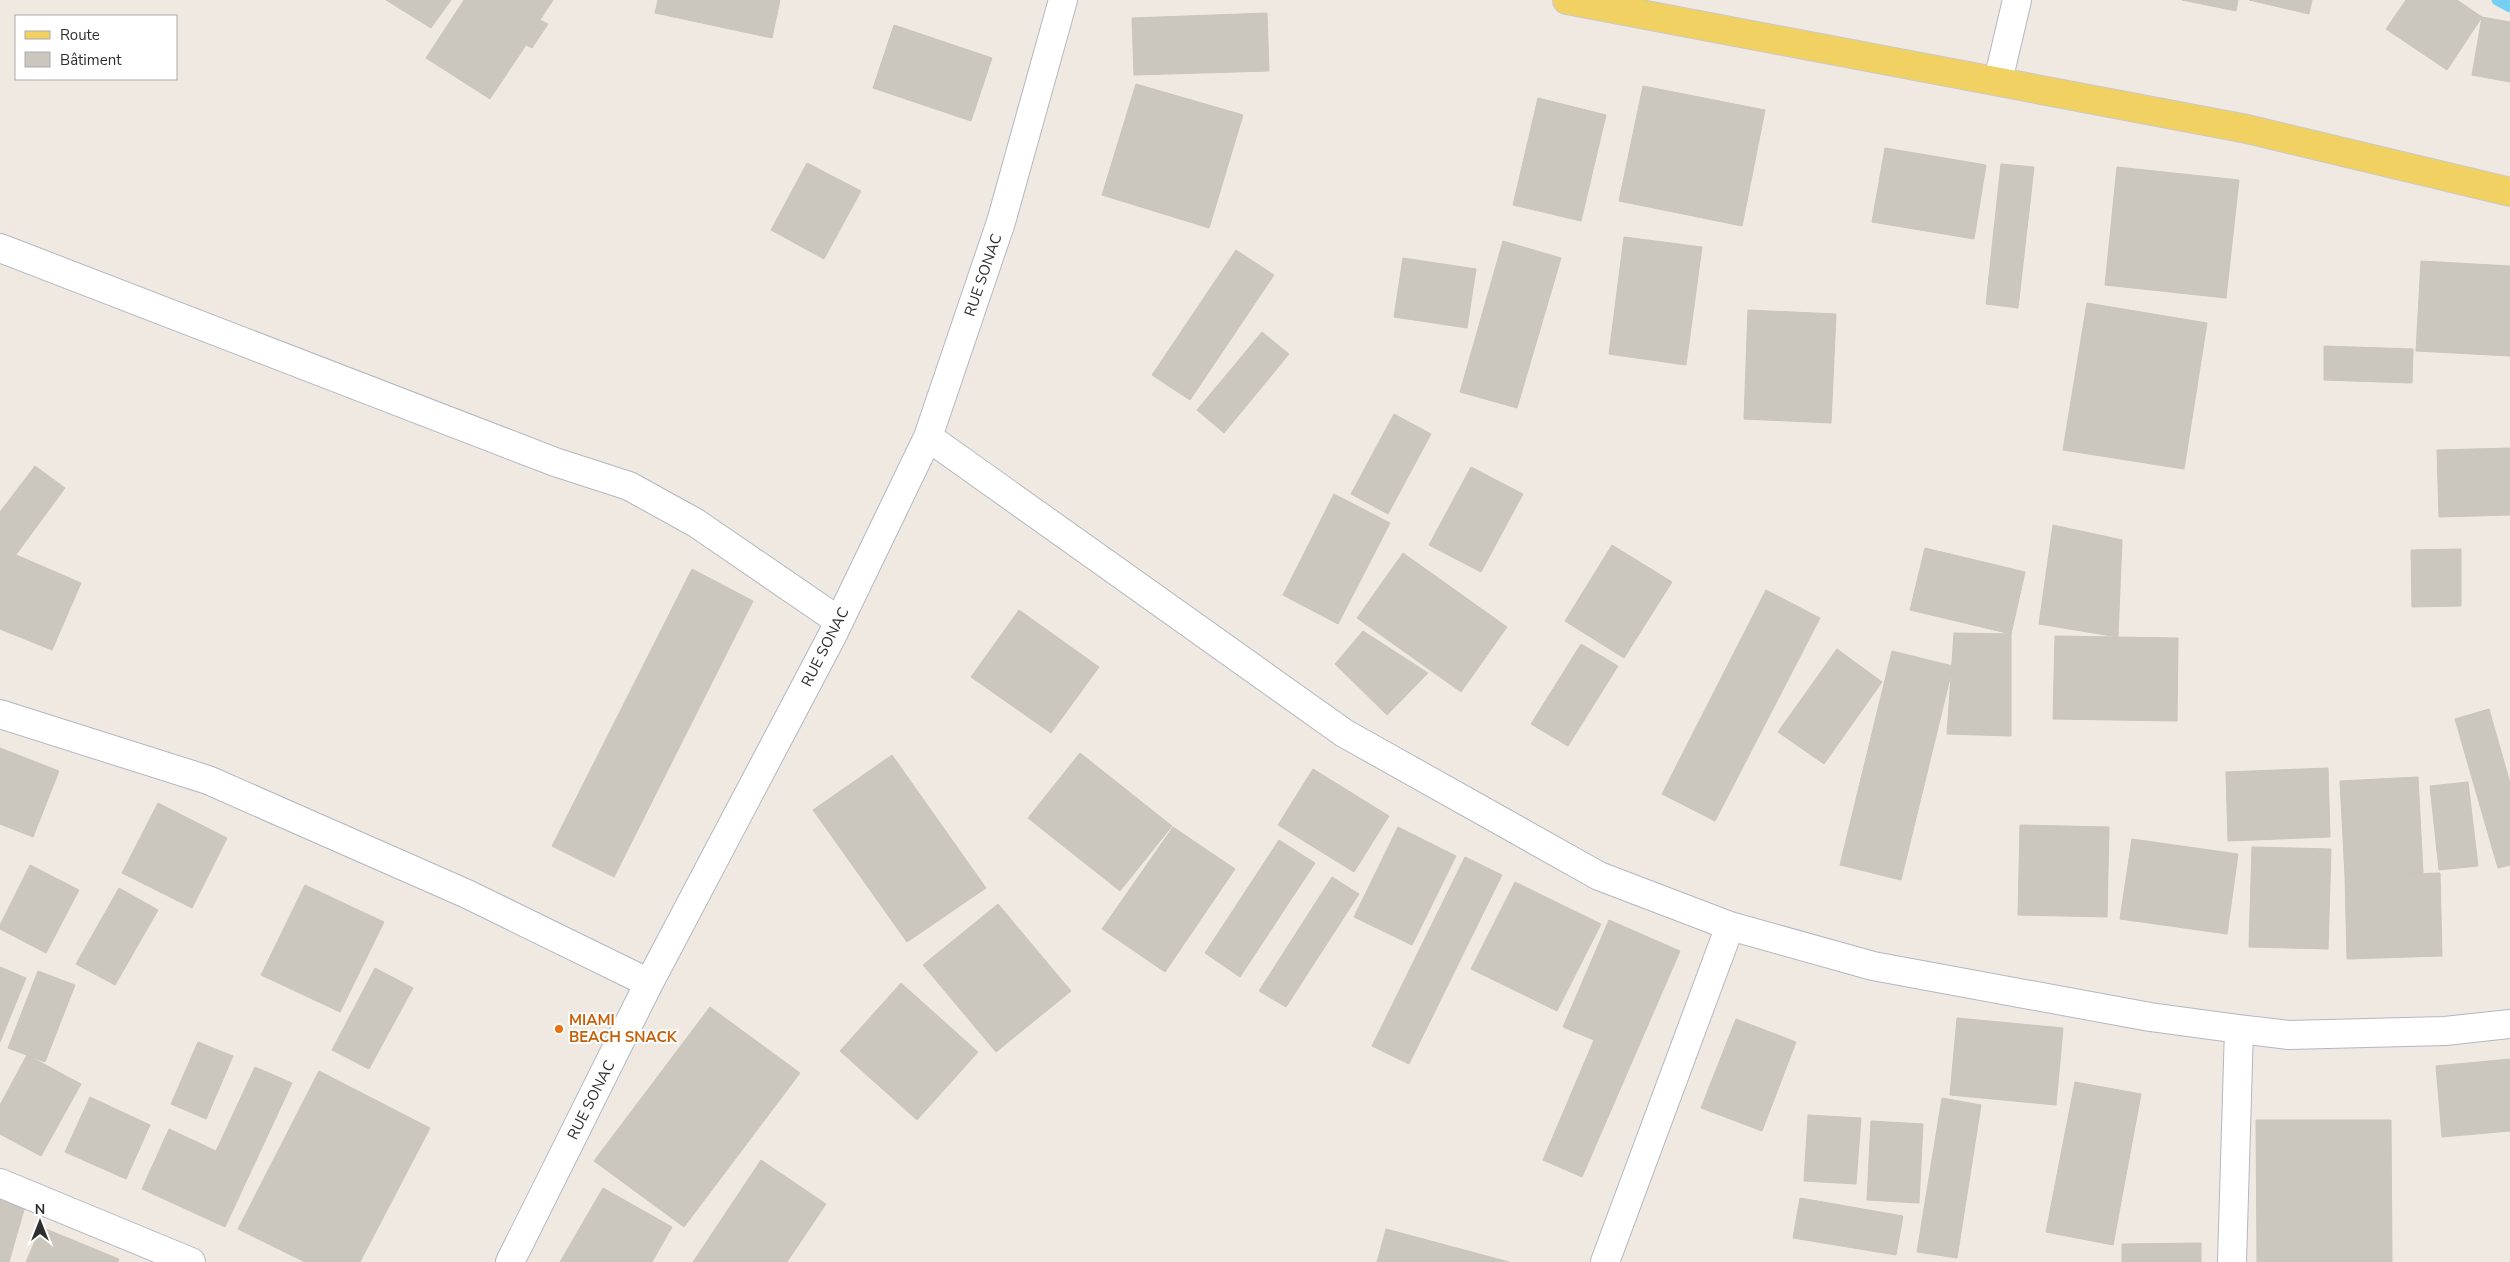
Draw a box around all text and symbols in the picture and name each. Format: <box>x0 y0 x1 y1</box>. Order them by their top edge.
legend <box>15 15 178 80</box>
text: Route <box>60 25 100 45</box>
text: Bâtiment <box>60 50 122 70</box>
street label: RUE SONAC <box>960 231 1006 319</box>
street label: RUE SONAC <box>797 604 853 690</box>
place label: MIAMI BEACH SNACK <box>569 1010 678 1047</box>
marker: MIAMI BEACH SNACK <box>553 1023 565 1035</box>
street label: RUE SONAC <box>563 1057 619 1143</box>
north arrow <box>15 1197 65 1247</box>
text: N <box>35 1200 45 1219</box>

